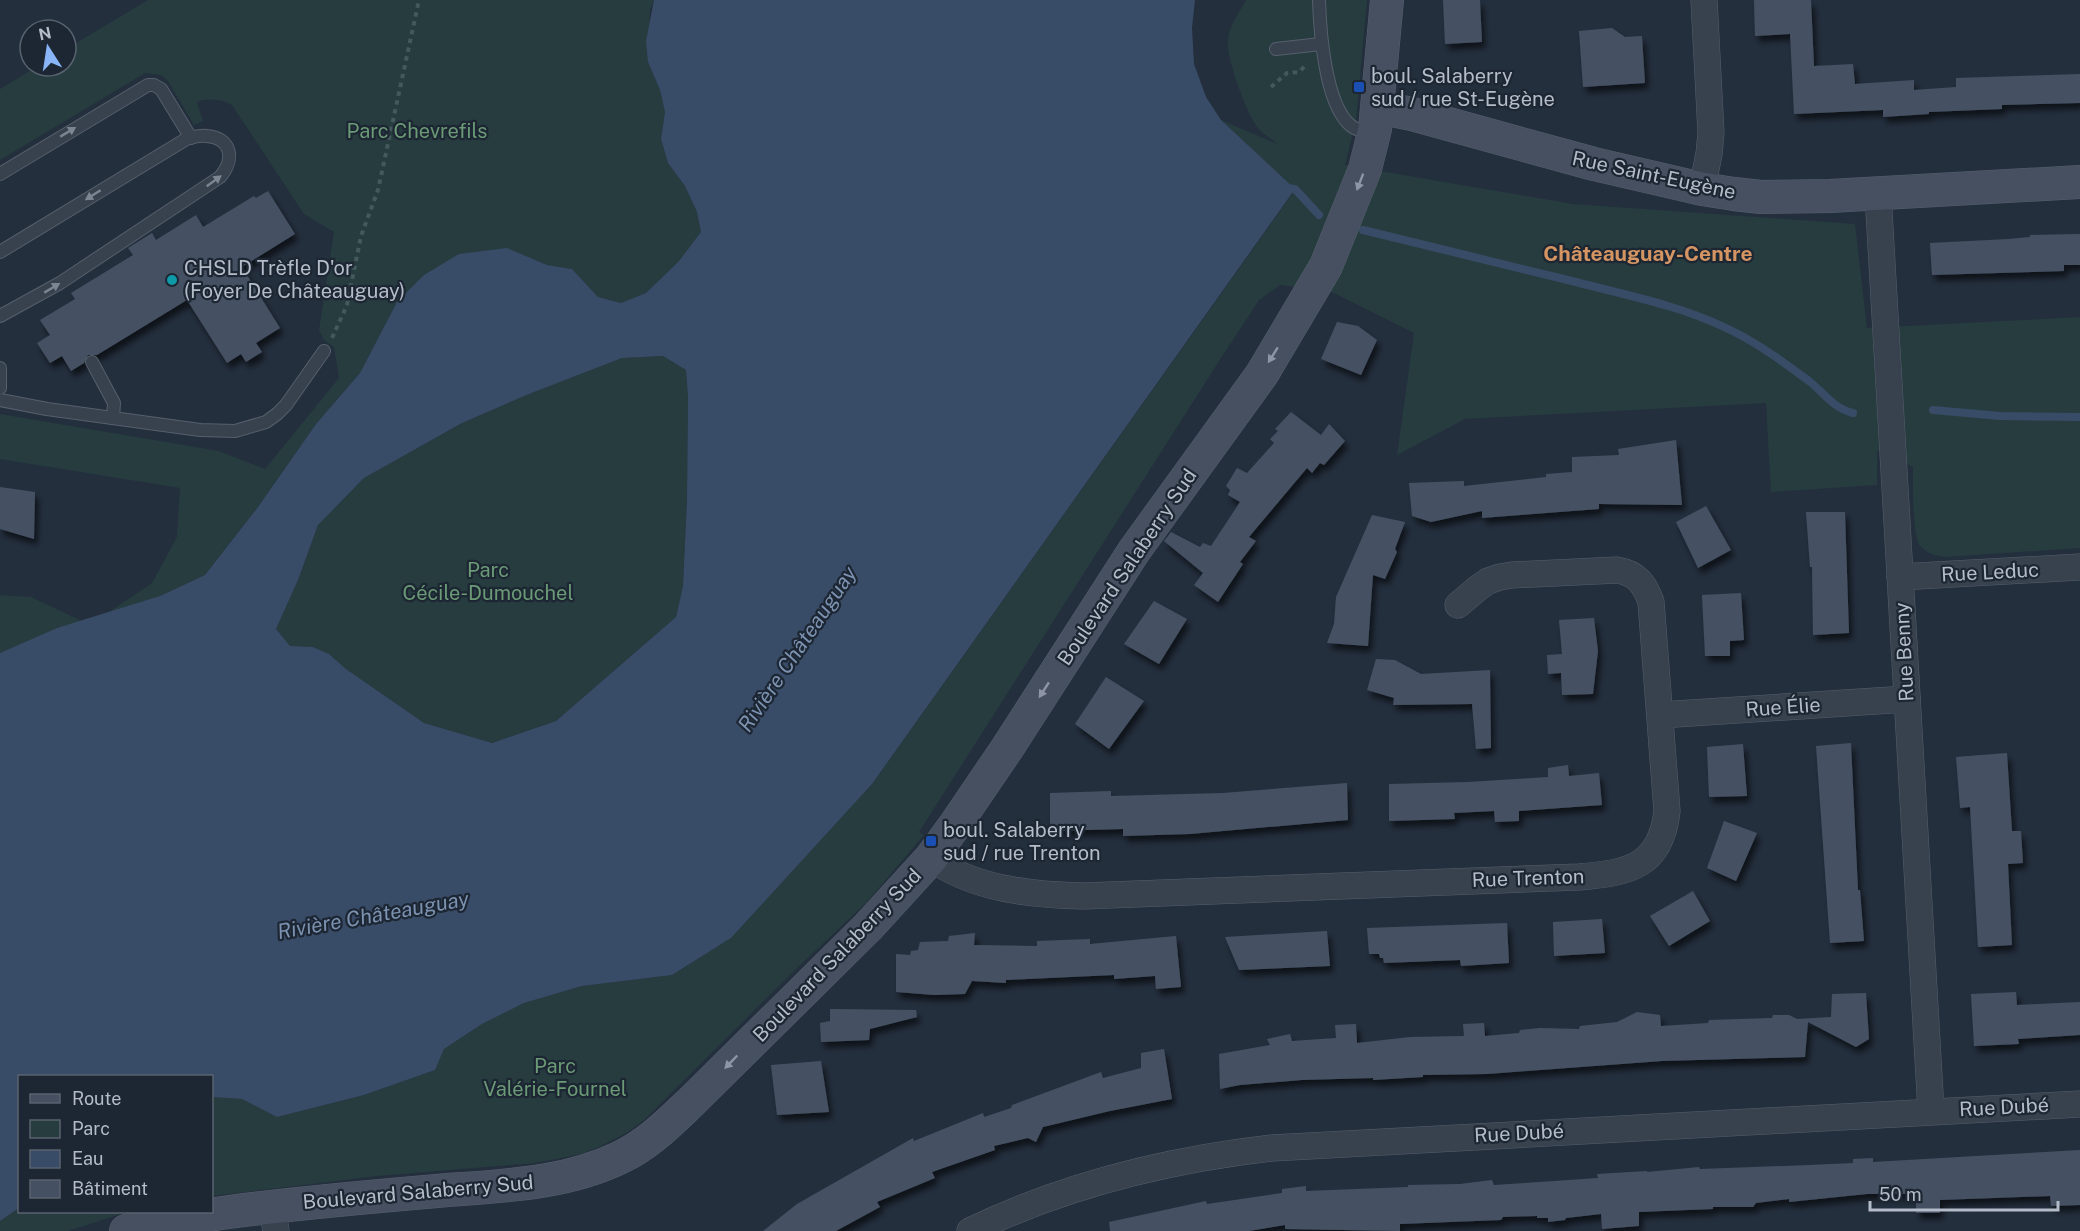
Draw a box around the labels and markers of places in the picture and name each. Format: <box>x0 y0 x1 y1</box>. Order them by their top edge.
place label: boul. Salaberry sud / rue St-Eugène <box>1371 64 1555 111</box>
marker: boul. Salaberry sud / rue St-Eugène <box>1352 80 1366 94</box>
place label: CHSLD Trèfle D'or (Foyer De Châteauguay) <box>184 256 405 303</box>
marker: CHSLD Trèfle D'or (Foyer De Châteauguay) <box>165 273 179 287</box>
place label: boul. Salaberry sud / rue Trenton <box>943 818 1101 865</box>
marker: boul. Salaberry sud / rue Trenton <box>924 834 938 848</box>

